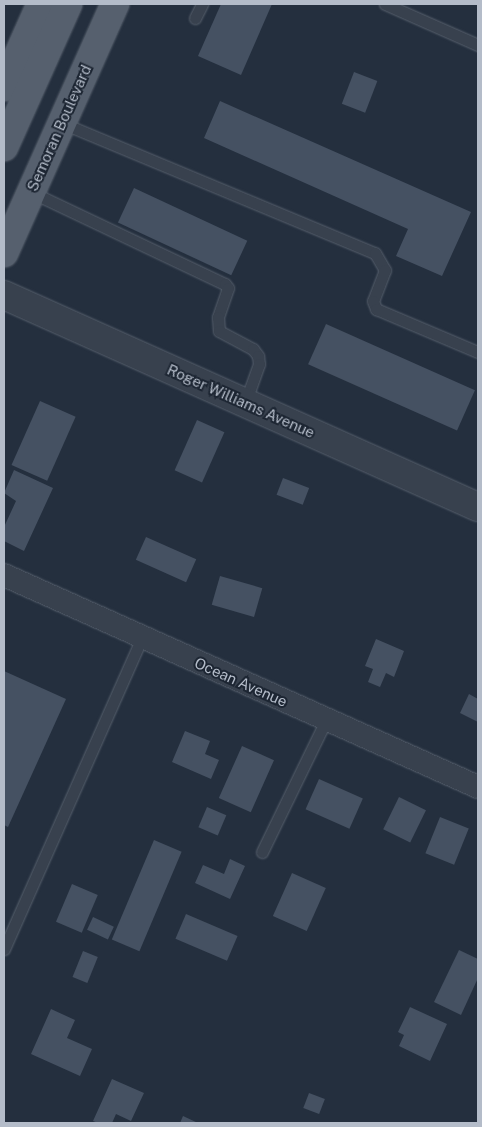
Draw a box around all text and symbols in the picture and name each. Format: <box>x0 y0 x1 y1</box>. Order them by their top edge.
street label: Semoran Boulevard <box>23 62 95 194</box>
street label: Roger Williams Avenue <box>164 360 318 442</box>
street label: Ocean Avenue <box>192 654 290 710</box>

